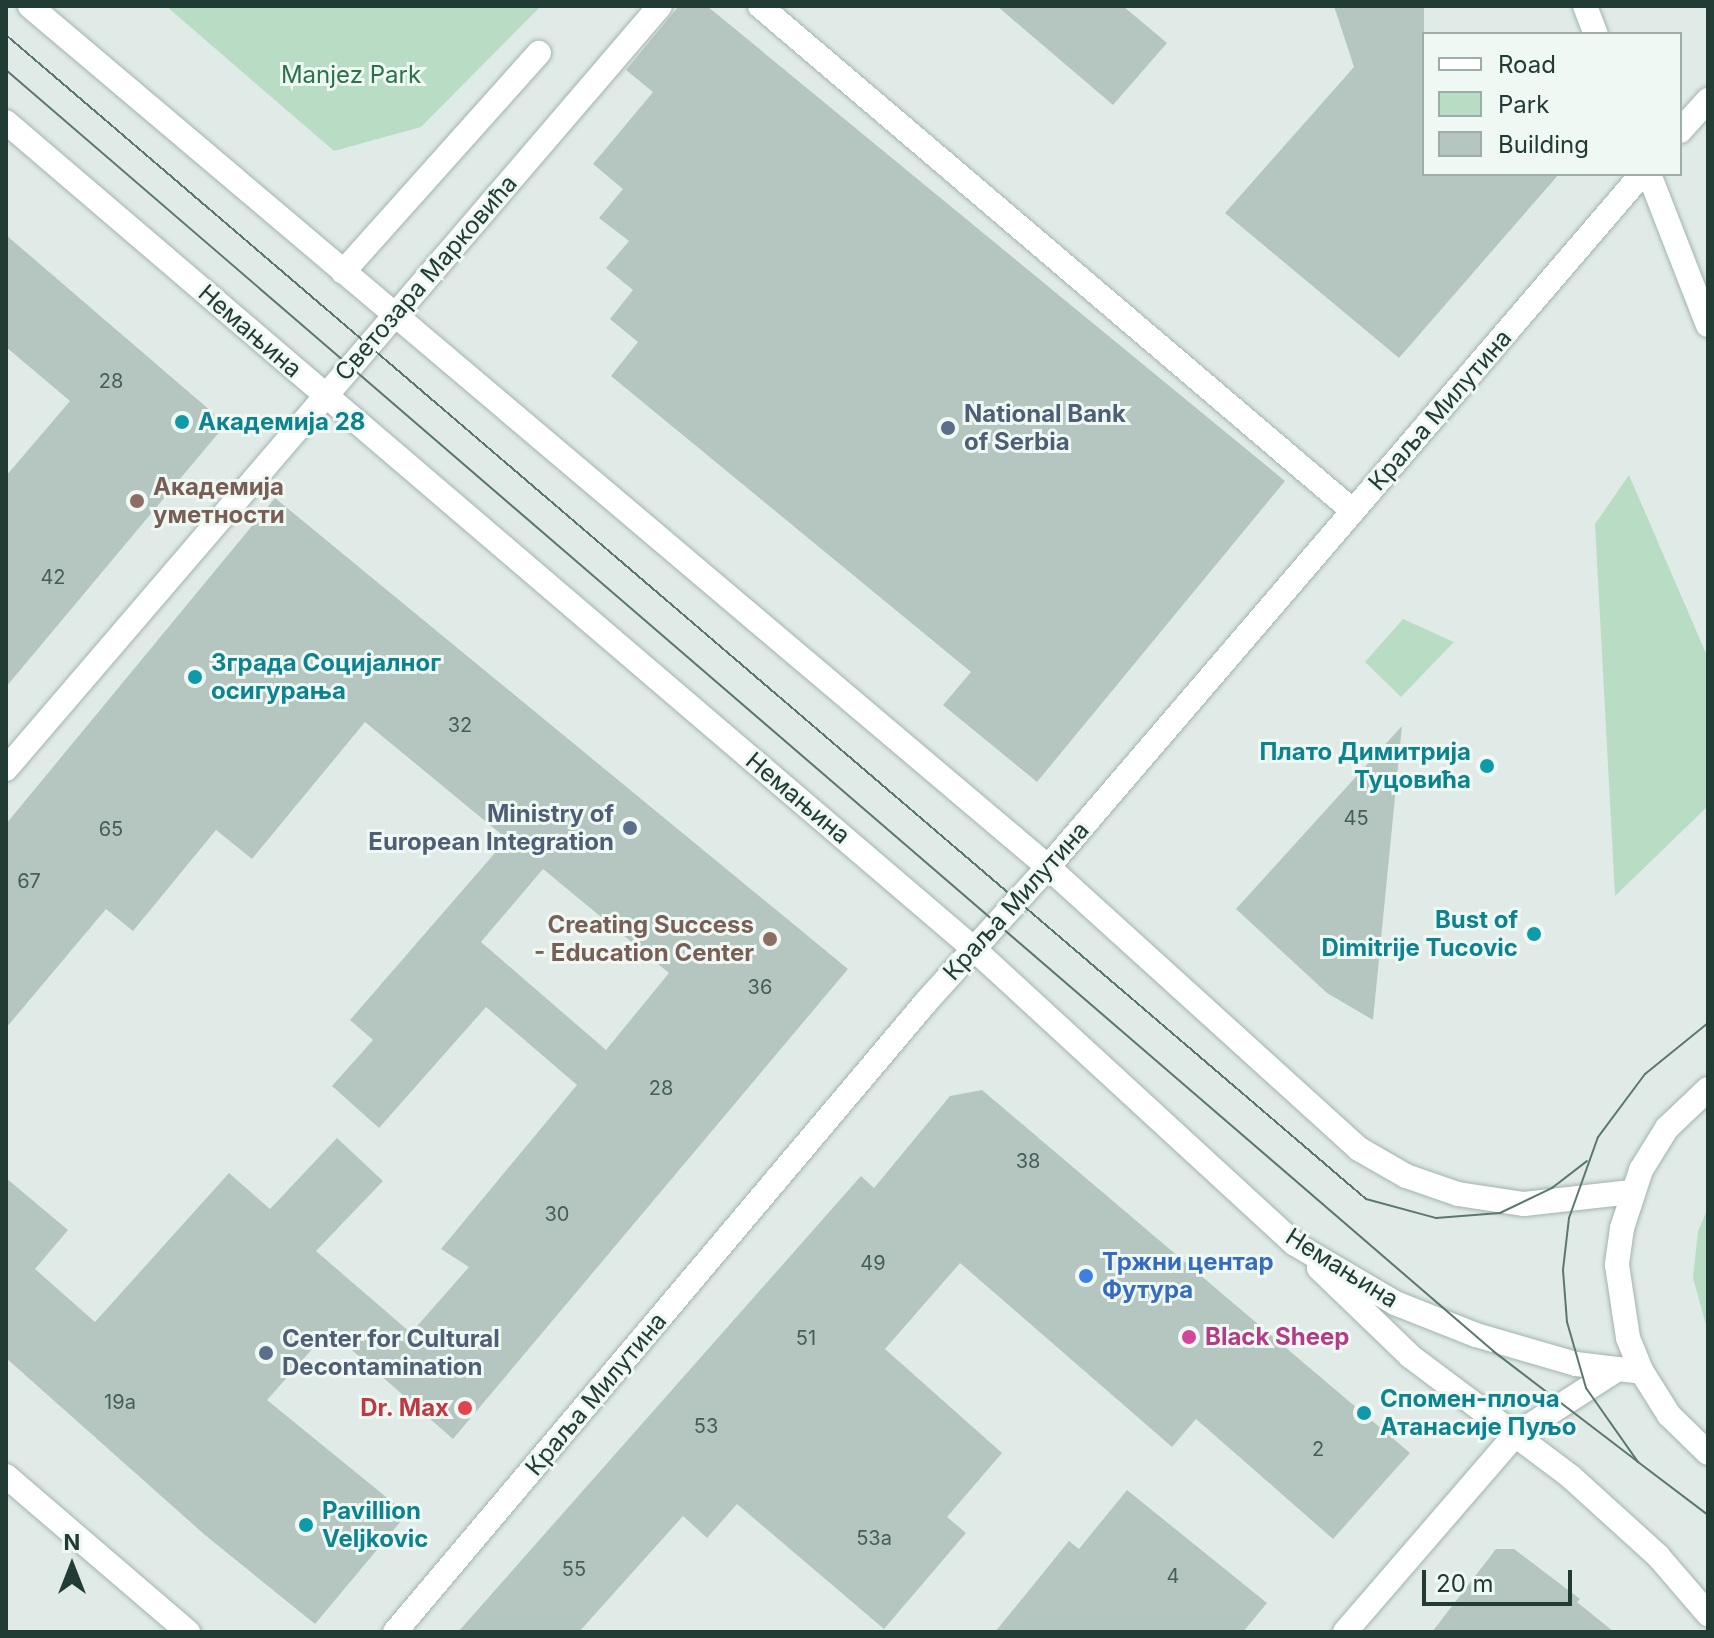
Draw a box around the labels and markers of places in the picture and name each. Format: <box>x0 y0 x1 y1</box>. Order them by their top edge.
place label: National Bank of Serbia <box>964 400 1126 456</box>
place label: Академија 28 <box>198 408 365 436</box>
marker: Академија 28 <box>173 413 191 431</box>
marker: National Bank of Serbia <box>939 419 957 437</box>
place label: Академија уметности <box>153 473 285 529</box>
marker: Академија уметности <box>128 492 146 510</box>
place label: Зграда Социјалног осигурања <box>211 649 441 705</box>
marker: Зграда Социјалног осигурања <box>186 668 204 686</box>
place label: Плато Димитрија Туцовића <box>1259 738 1471 794</box>
marker: Плато Димитрија Туцовића <box>1478 757 1496 775</box>
place label: Ministry of European Integration <box>368 800 614 856</box>
marker: Ministry of European Integration <box>621 819 639 837</box>
place label: Bust of Dimitrije Tucovic <box>1321 906 1518 962</box>
place label: Creating Success - Education Center <box>534 911 754 967</box>
marker: Bust of Dimitrije Tucovic <box>1525 925 1543 943</box>
marker: Creating Success - Education Center <box>761 930 779 948</box>
place label: Тржни центар Футура <box>1102 1248 1274 1304</box>
marker: Тржни центар Футура <box>1077 1267 1095 1285</box>
place label: Black Sheep <box>1205 1323 1349 1351</box>
place label: Center for Cultural Decontamination <box>282 1325 500 1381</box>
marker: Black Sheep <box>1180 1328 1198 1346</box>
marker: Center for Cultural Decontamination <box>257 1344 275 1362</box>
place label: Спомен-плоча Атанасије Пуљо <box>1380 1385 1576 1441</box>
place label: Dr. Max <box>359 1394 449 1422</box>
marker: Dr. Max <box>456 1399 474 1417</box>
marker: Спомен-плоча Атанасије Пуљо <box>1355 1404 1373 1422</box>
place label: Pavillion Veljkovic <box>322 1497 428 1553</box>
marker: Pavillion Veljkovic <box>297 1516 315 1534</box>

